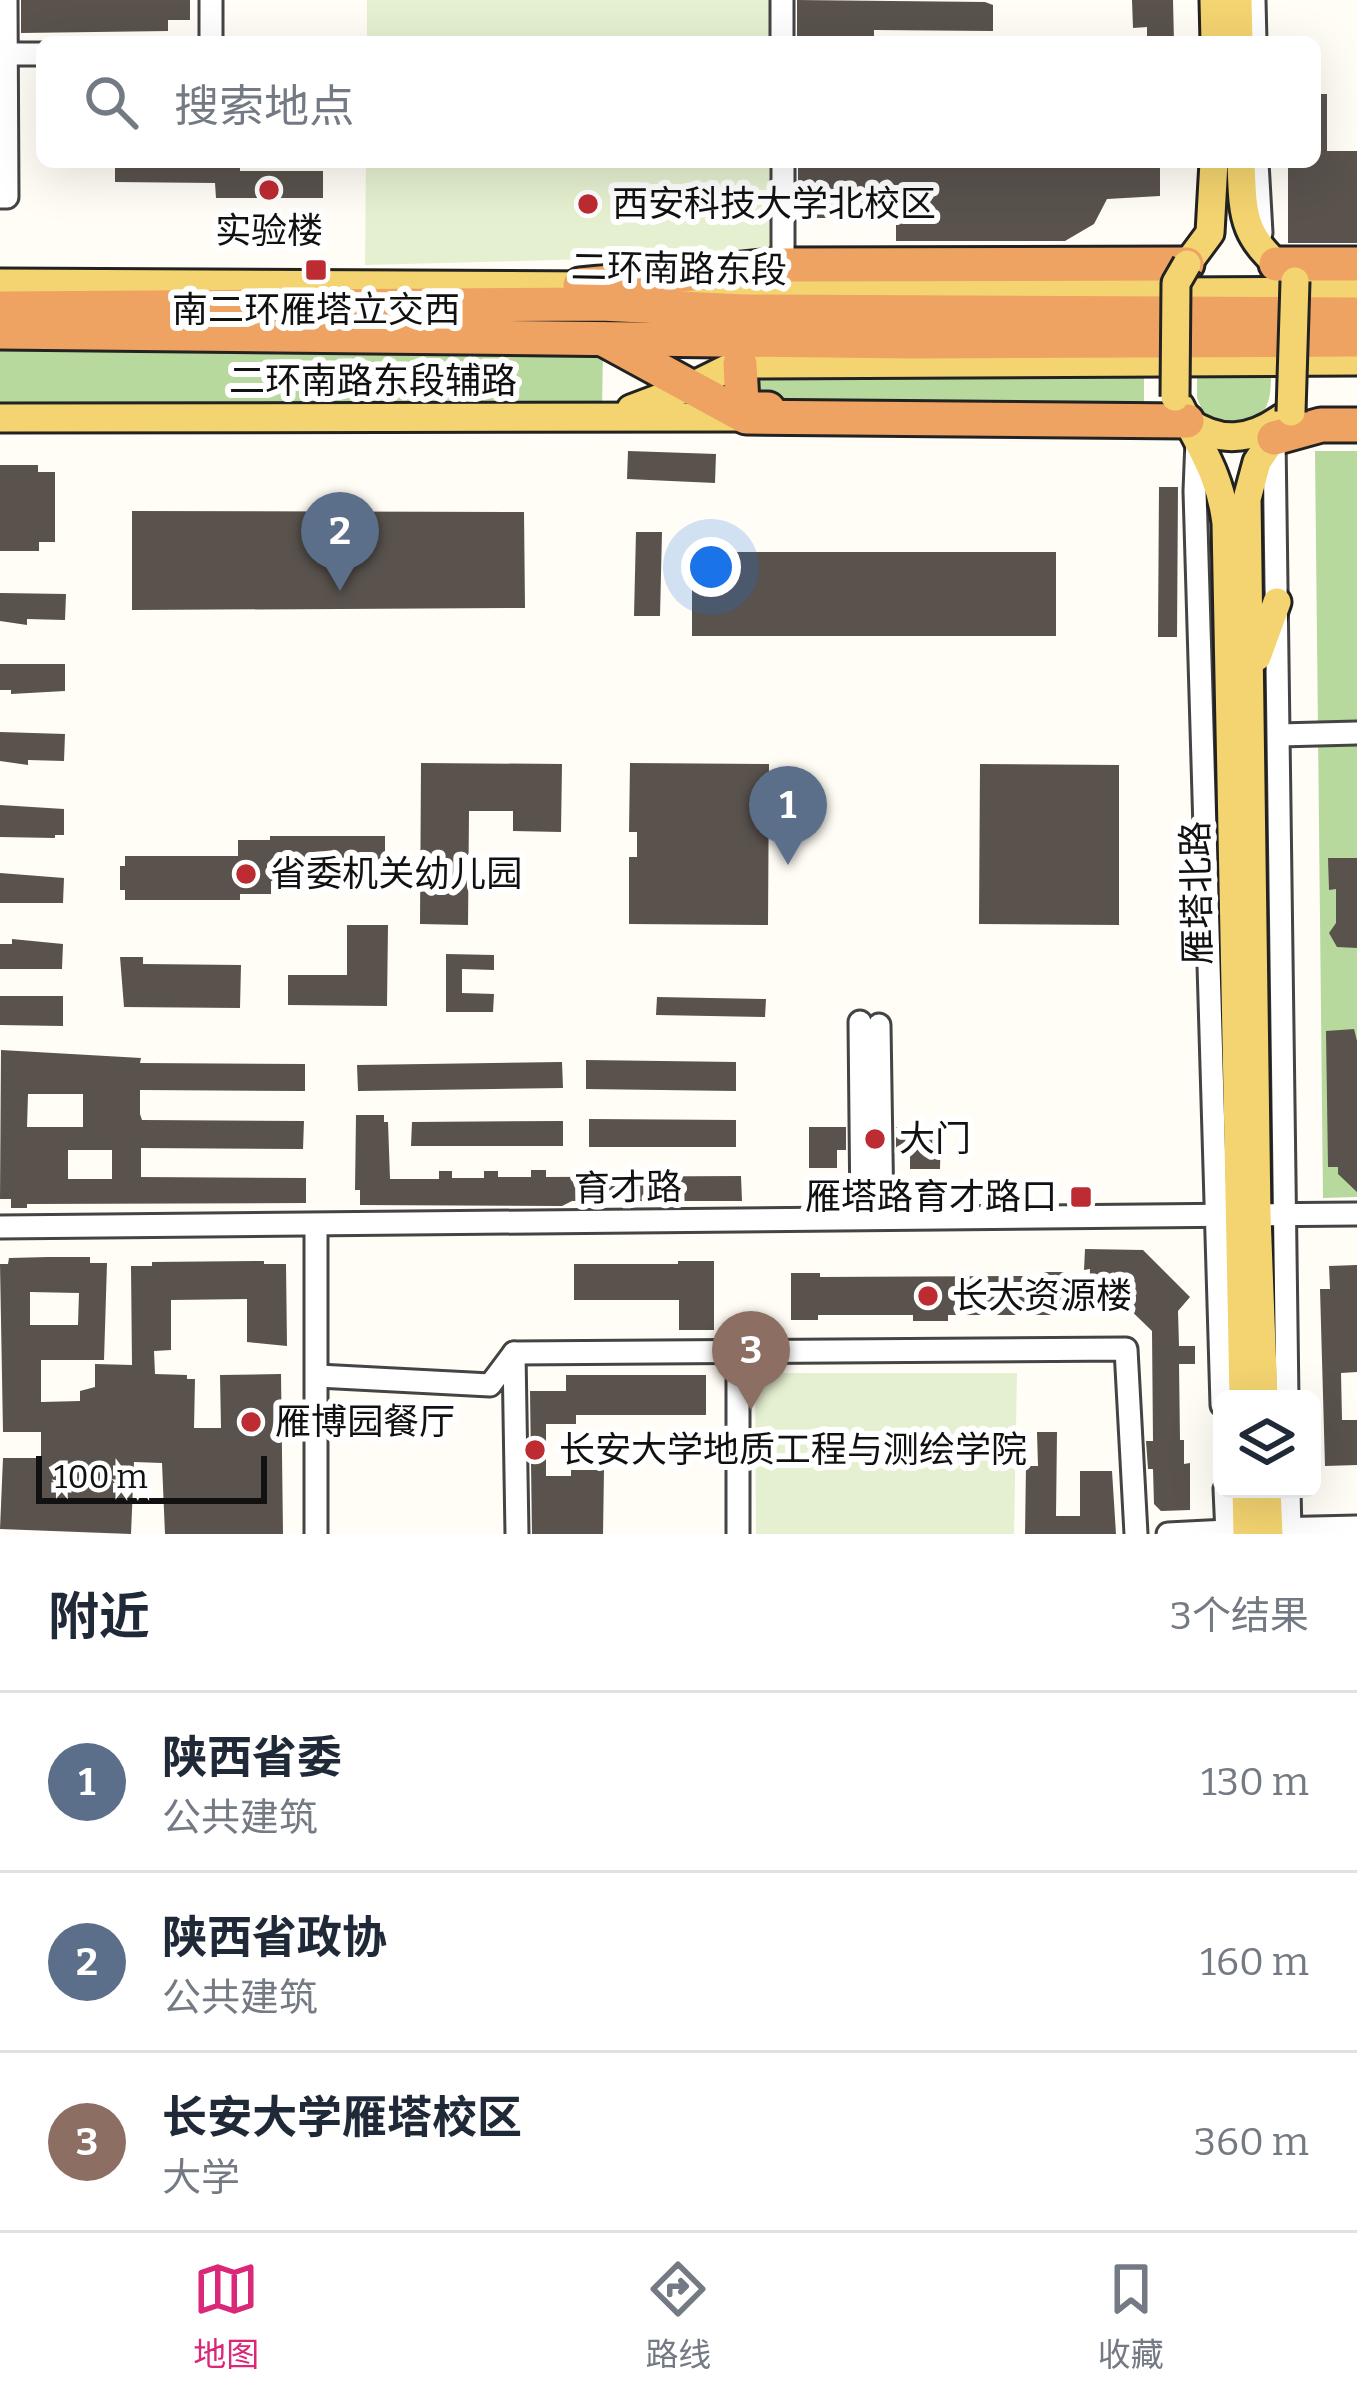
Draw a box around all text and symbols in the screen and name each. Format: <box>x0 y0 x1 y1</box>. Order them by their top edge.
search box <box>36 36 1321 168</box>
icon: search <box>78 69 144 135</box>
text: 搜索地点 <box>174 80 354 134</box>
marker: 实验楼 <box>256 177 282 203</box>
place label: 西安科技大学北校区 <box>612 182 936 226</box>
marker: 西安科技大学北校区 <box>575 191 601 217</box>
place label: 实验楼 <box>215 209 323 253</box>
street label: 二环南路东段 <box>571 245 787 293</box>
marker: 南二环雁塔立交西 <box>303 257 329 283</box>
place label: 南二环雁塔立交西 <box>172 288 460 332</box>
street label: 二环南路东段辅路 <box>229 359 517 403</box>
pin: 2 <box>301 492 379 591</box>
your location <box>681 537 741 597</box>
pin: 1 <box>749 766 827 865</box>
street label: 雁塔北路 <box>1174 821 1220 965</box>
place label: 省委机关幼儿园 <box>270 852 522 896</box>
marker: 省委机关幼儿园 <box>233 861 259 887</box>
place label: 大门 <box>899 1117 971 1161</box>
marker: 大门 <box>862 1126 888 1152</box>
street label: 育才路 <box>574 1165 682 1211</box>
place label: 雁塔路育才路口 <box>805 1175 1057 1219</box>
marker: 雁塔路育才路口 <box>1068 1184 1094 1210</box>
place label: 长大资源楼 <box>952 1274 1132 1318</box>
marker: 长大资源楼 <box>915 1283 941 1309</box>
pin: 3 <box>712 1311 790 1410</box>
map controls <box>1213 1390 1321 1498</box>
button: layers <box>1213 1390 1321 1498</box>
place label: 雁博园餐厅 <box>275 1400 455 1444</box>
marker: 雁博园餐厅 <box>238 1409 264 1435</box>
place label: 长安大学地质工程与测绘学院 <box>559 1428 1027 1472</box>
marker: 长安大学地质工程与测绘学院 <box>522 1437 548 1463</box>
scale bar <box>36 1450 267 1503</box>
text: 100 m <box>54 1457 148 1497</box>
text: 附近 <box>48 1586 150 1648</box>
text: 3个结果 <box>1170 1593 1309 1639</box>
text: 陕西省委 <box>162 1731 342 1785</box>
text: 1 <box>79 1759 95 1805</box>
text: 130 m <box>1201 1759 1309 1805</box>
text: 公共建筑 <box>162 1795 318 1841</box>
text: 陕西省政协 <box>162 1911 387 1965</box>
text: 2 <box>76 1939 98 1985</box>
text: 160 m <box>1200 1939 1309 1985</box>
text: 公共建筑 <box>162 1975 318 2021</box>
text: 长安大学雁塔校区 <box>162 2091 522 2145</box>
text: 3 <box>76 2119 98 2165</box>
text: 360 m <box>1194 2119 1309 2165</box>
text: 大学 <box>162 2155 240 2201</box>
tab: 地图 <box>193 2256 259 2376</box>
tab: 路线 <box>645 2256 711 2376</box>
tab: 收藏 <box>1098 2256 1164 2376</box>

